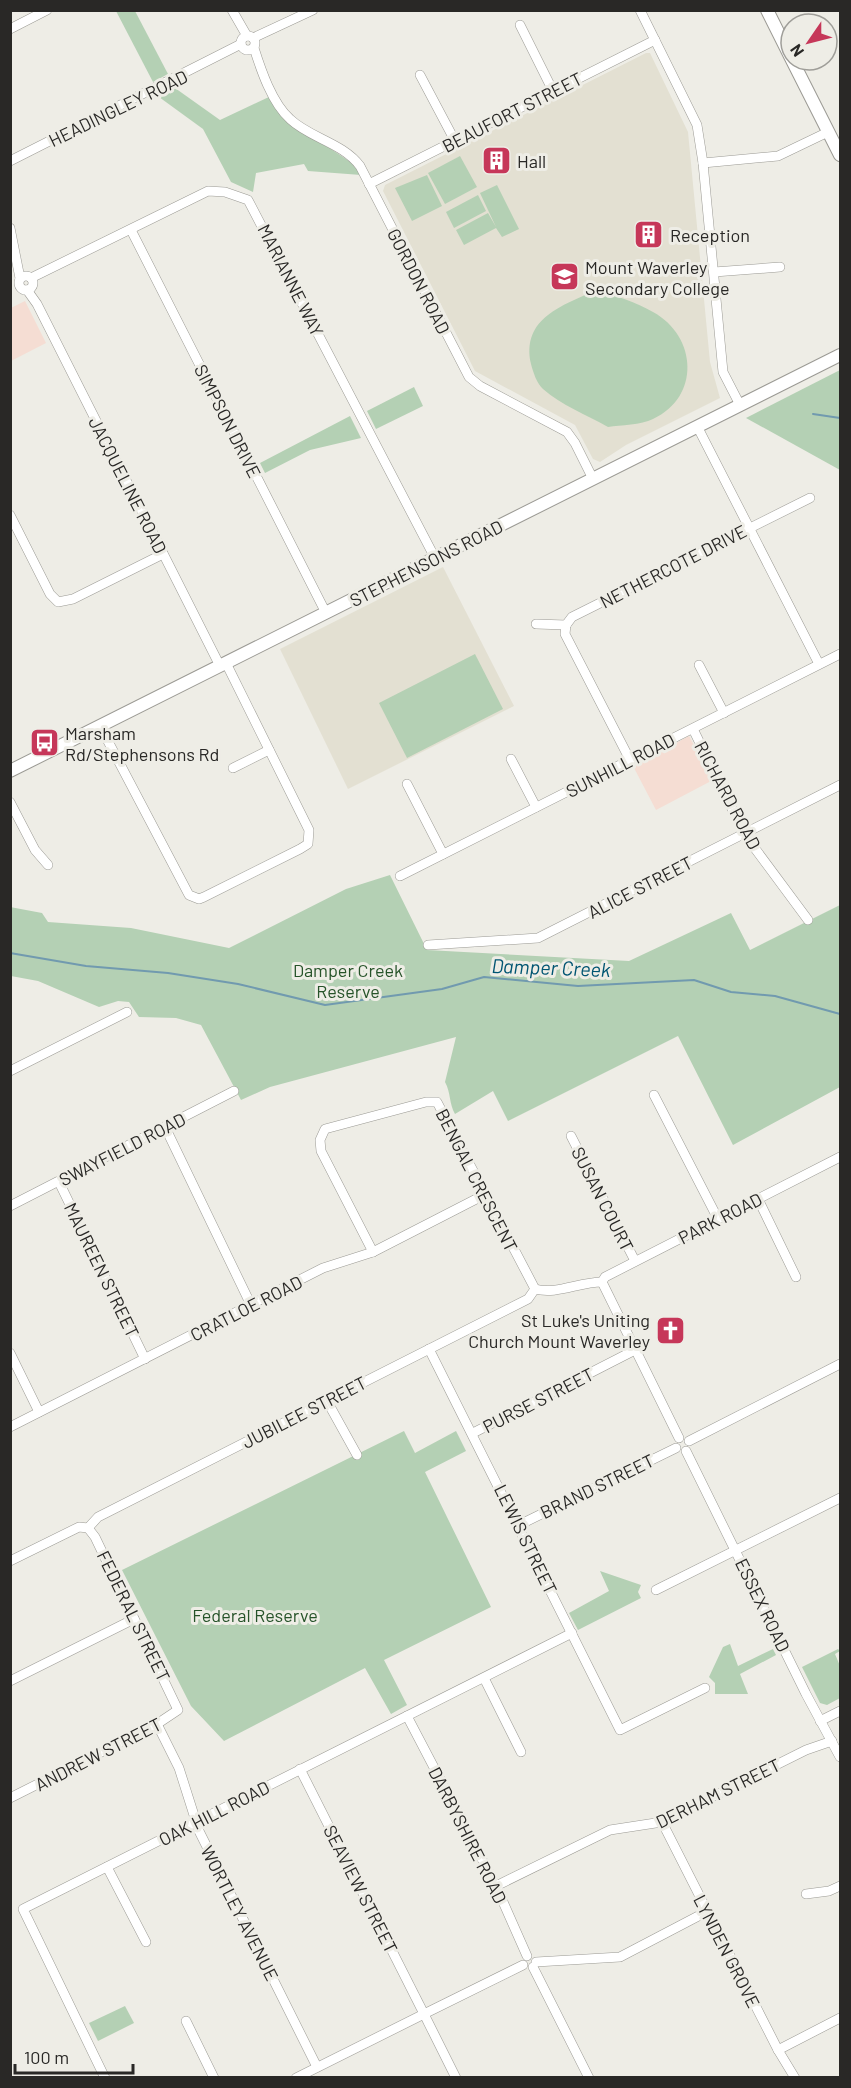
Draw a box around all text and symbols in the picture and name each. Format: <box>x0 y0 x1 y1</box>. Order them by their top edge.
north arrow <box>779 12 839 72</box>
text: N <box>785 41 807 61</box>
street label: HEADINGLEY ROAD <box>45 65 191 151</box>
street label: BEAUFORT STREET <box>438 67 586 157</box>
building icon: Hall <box>480 145 512 177</box>
place label: Hall <box>517 150 546 172</box>
building icon: Reception <box>633 219 665 251</box>
street label: MARIANNE WAY <box>253 220 329 340</box>
place label: Reception <box>670 224 750 246</box>
street label: GORDON ROAD <box>383 225 455 337</box>
place label: Mount Waverley Secondary College <box>585 256 730 299</box>
school or university icon: Mount Waverley Secondary College <box>548 261 580 293</box>
street label: SIMPSON DRIVE <box>190 361 266 481</box>
street label: JACQUELINE ROAD <box>84 413 172 557</box>
street label: STEPHENSONS ROAD <box>346 515 506 611</box>
street label: NETHERCOTE DRIVE <box>596 520 750 612</box>
place label: Marsham Rd/Stephensons Rd <box>65 722 219 765</box>
bus stop icon: Marsham Rd/Stephensons Rd <box>28 727 60 759</box>
street label: SUNHILL ROAD <box>562 728 678 802</box>
street label: RICHARD ROAD <box>690 737 766 853</box>
street label: ALICE STREET <box>584 851 696 923</box>
water label: Damper Creek <box>491 953 611 981</box>
park label: Damper Creek Reserve <box>293 959 403 1002</box>
street label: BENGAL CRESCENT <box>431 1105 523 1255</box>
street label: SWAYFIELD ROAD <box>55 1108 189 1190</box>
street label: SUSAN COURT <box>567 1143 639 1255</box>
street label: PARK ROAD <box>674 1188 766 1248</box>
street label: MAUREEN STREET <box>60 1199 144 1341</box>
street label: CRATLOE ROAD <box>186 1270 306 1346</box>
place label: St Luke's Uniting Church Mount Waverley <box>468 1309 650 1352</box>
church icon: St Luke's Uniting Church Mount Waverley <box>655 1314 687 1346</box>
street label: PURSE STREET <box>479 1363 597 1437</box>
street label: JUBILEE STREET <box>238 1371 370 1453</box>
street label: BRAND STREET <box>536 1449 658 1523</box>
street label: LEWIS STREET <box>490 1481 562 1597</box>
street label: FEDERAL STREET <box>93 1547 175 1685</box>
street label: ESSEX ROAD <box>731 1555 795 1655</box>
park label: Federal Reserve <box>192 1604 318 1626</box>
street label: ANDREW STREET <box>31 1713 165 1795</box>
street label: DERHAM STREET <box>652 1753 784 1833</box>
street label: DARBYSHIRE ROAD <box>424 1763 512 1907</box>
street label: OAK HILL ROAD <box>155 1776 273 1850</box>
street label: SEAVIEW STREET <box>319 1821 403 1957</box>
street label: WORTLEY AVENUE <box>196 1842 284 1984</box>
street label: LYNDEN GROVE <box>689 1891 765 2011</box>
scale bar <box>15 2037 134 2075</box>
text: 100 m <box>24 2046 69 2068</box>

